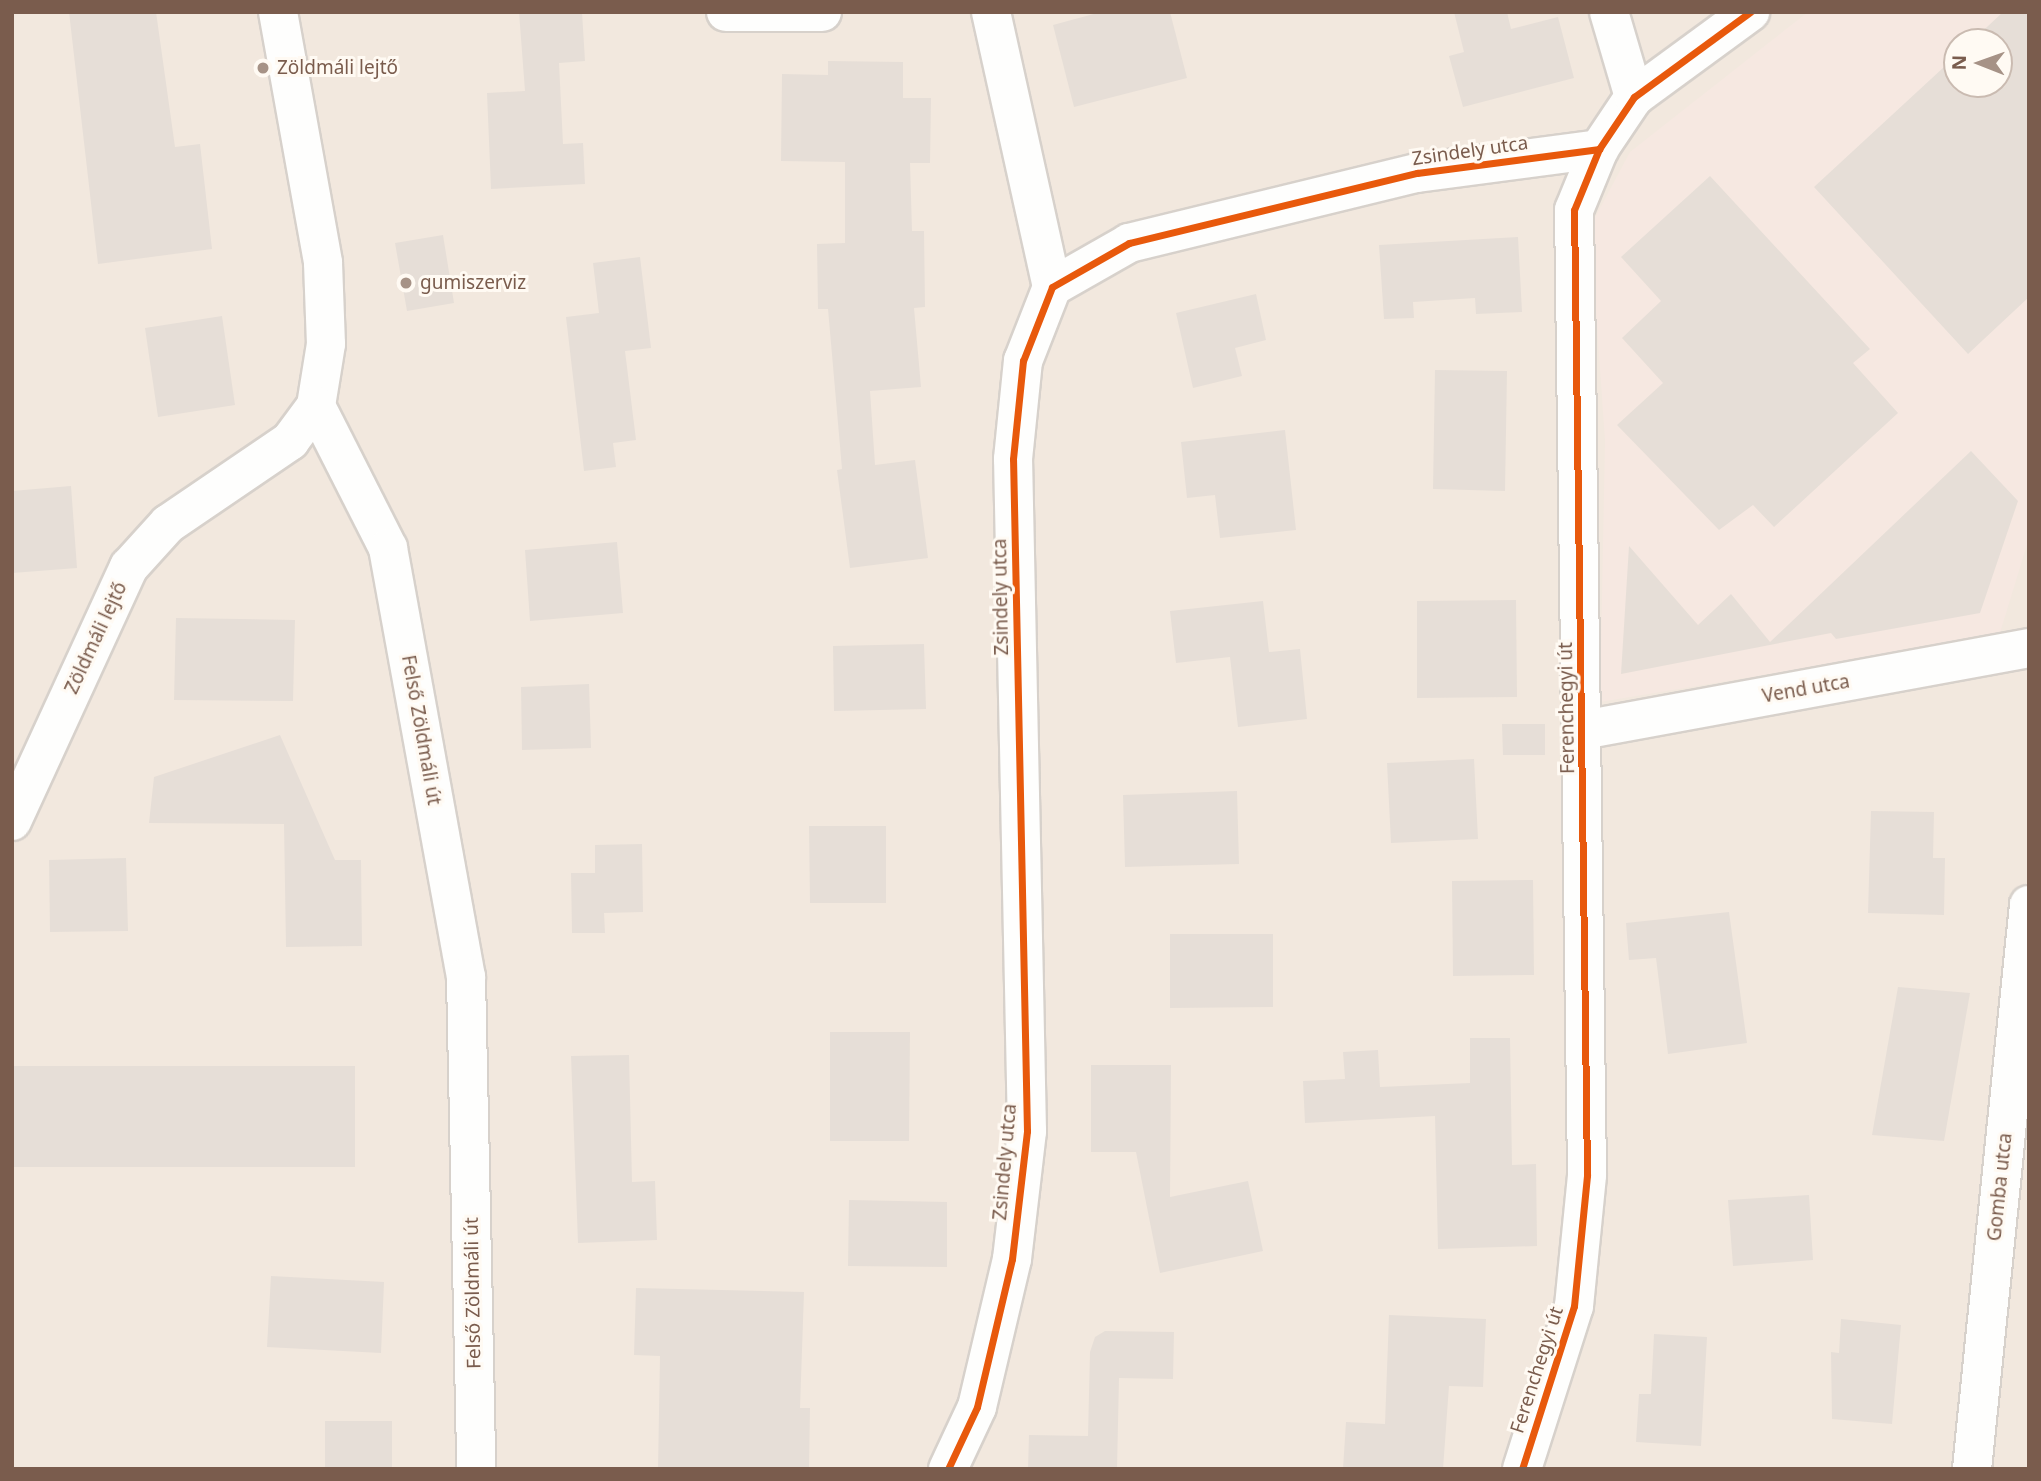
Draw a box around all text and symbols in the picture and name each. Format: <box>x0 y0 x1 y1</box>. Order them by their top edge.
north arrow <box>1943 28 2013 98</box>
text: N <box>1946 55 1972 71</box>
place label: Zöldmáli lejtő <box>277 57 398 79</box>
marker: Zöldmáli lejtő <box>255 60 271 76</box>
street label: Zsindely utca <box>1411 132 1529 170</box>
place label: gumiszerviz <box>420 272 526 294</box>
marker: gumiszerviz <box>398 275 414 291</box>
street label: Zsindely utca <box>989 538 1013 656</box>
street label: Zöldmáli lejtő <box>60 578 132 698</box>
street label: Ferenchegyi út <box>1554 642 1580 774</box>
street label: Felső Zöldmáli út <box>397 653 445 807</box>
street label: Vend utca <box>1760 670 1852 708</box>
street label: Zsindely utca <box>989 1103 1021 1221</box>
street label: Gomba utca <box>1983 1132 2017 1242</box>
street label: Felső Zöldmáli út <box>460 1217 486 1369</box>
street label: Ferenchegyi út <box>1506 1304 1568 1436</box>

